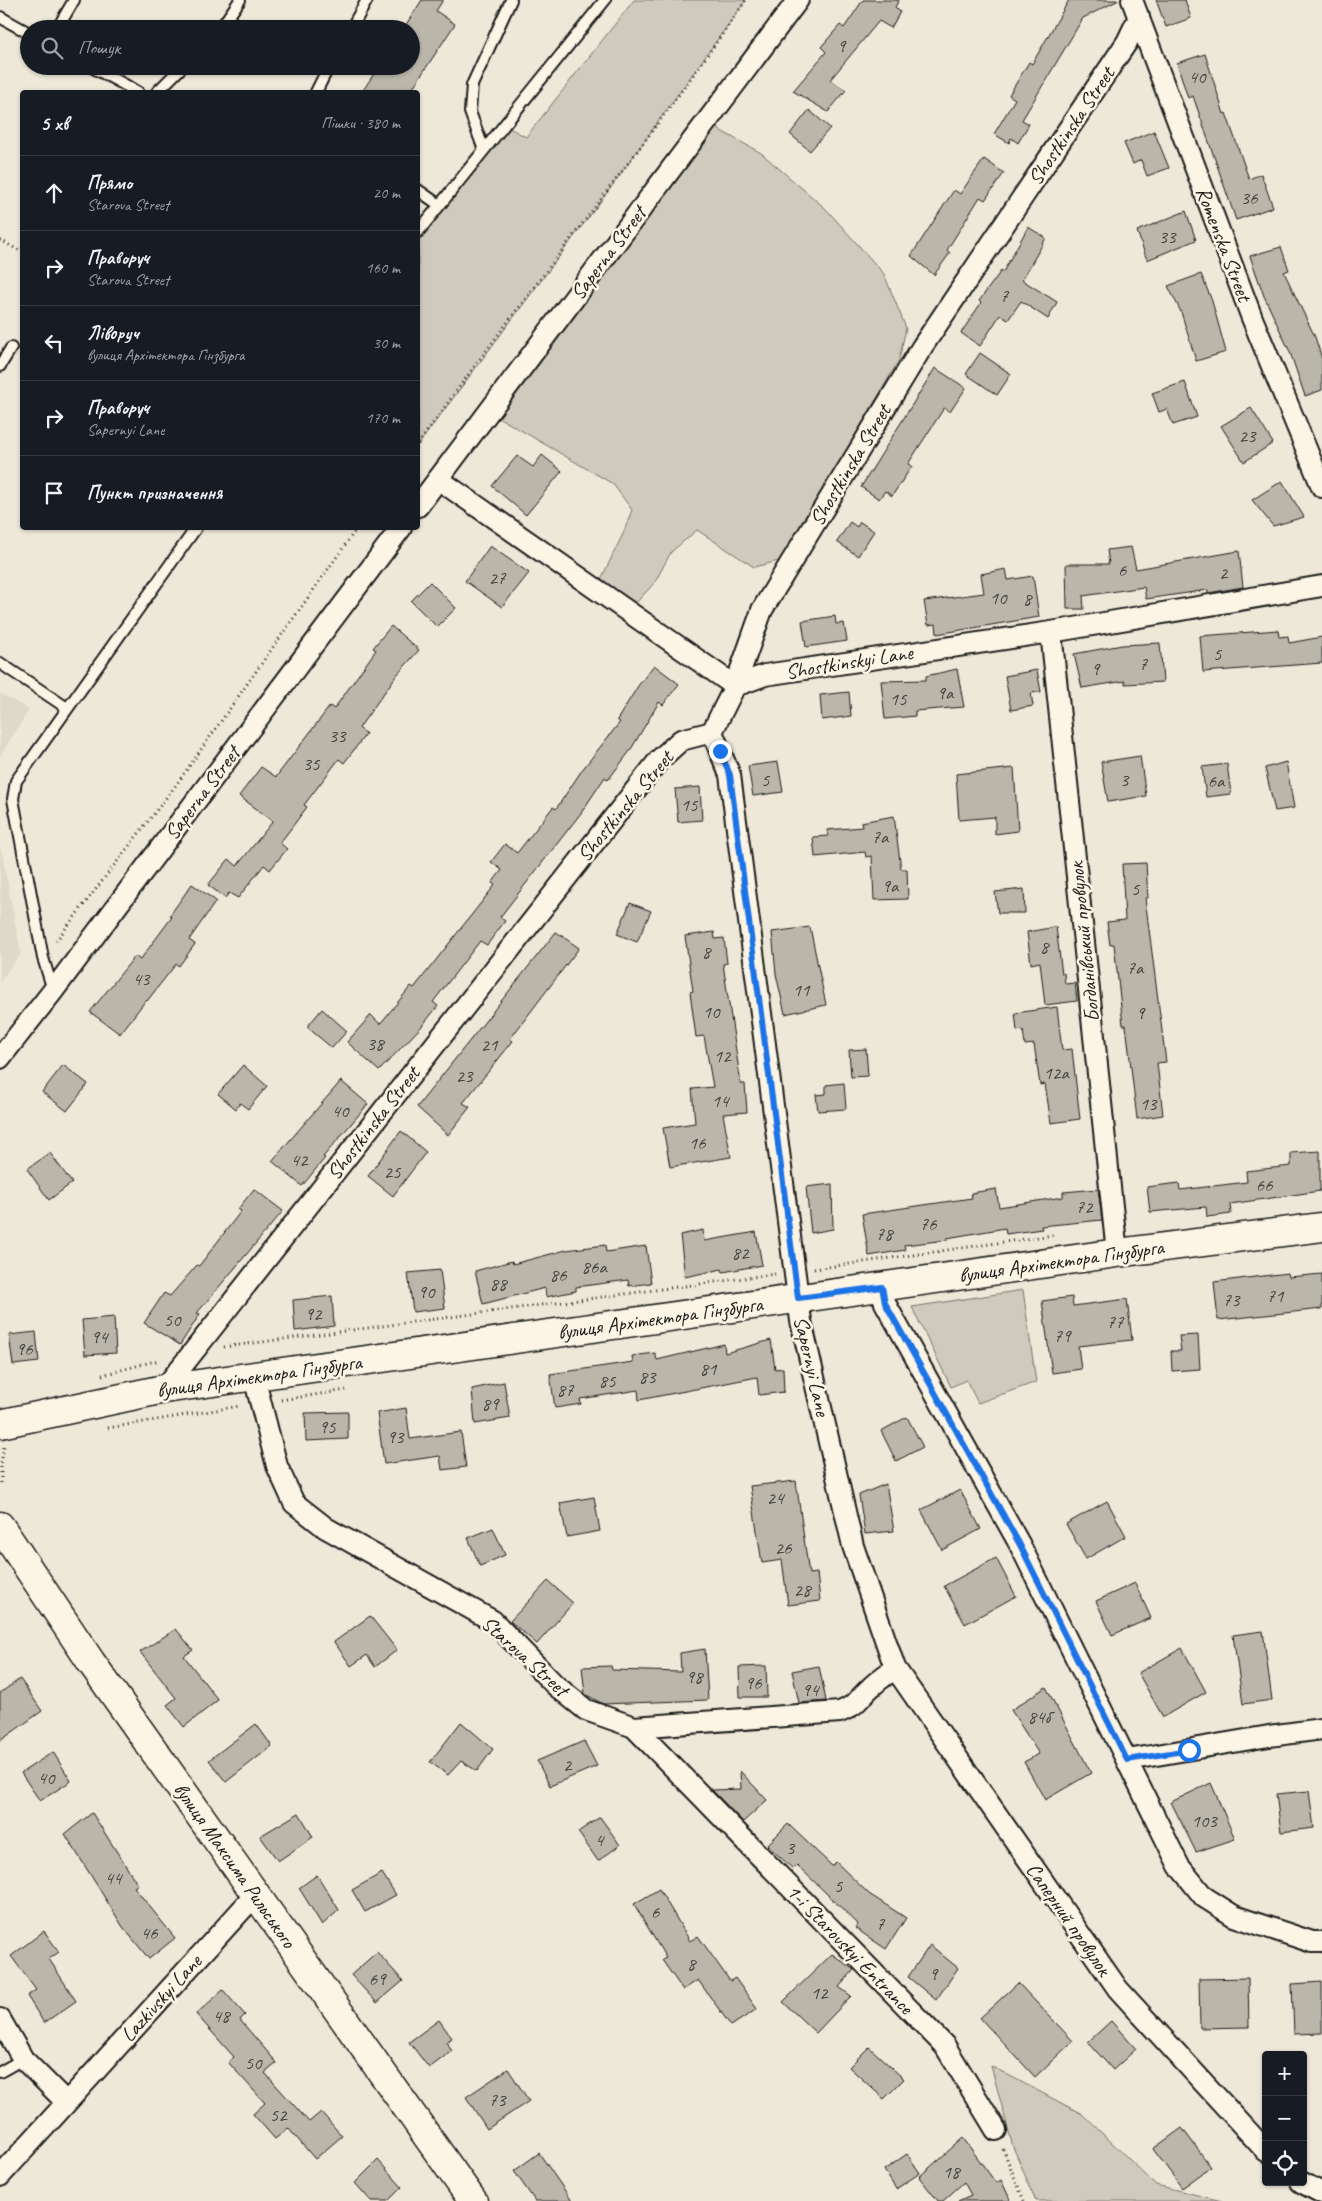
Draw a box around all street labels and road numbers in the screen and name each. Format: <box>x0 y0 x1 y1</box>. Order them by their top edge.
street label: Shostkinska Street <box>1022 60 1121 190</box>
street label: Romenska Street <box>1190 183 1258 307</box>
street label: Saperna Street <box>564 199 653 305</box>
street label: Shostkinska Street <box>804 398 897 530</box>
street label: Shostkinskyi Lane <box>784 639 916 685</box>
street label: Saperna Street <box>158 739 247 845</box>
street label: Shostkinska Street <box>571 744 680 867</box>
street label: Богданівський провулок <box>1062 858 1105 1023</box>
street label: Shostkinska Street <box>321 1059 427 1185</box>
street label: вулиця Архітектора Гінзбурга <box>957 1234 1167 1288</box>
street label: вулиця Архітектора Гінзбурга <box>556 1291 766 1345</box>
street label: Sapernyi Lane <box>788 1314 836 1420</box>
street label: вулиця Архітектора Гінзбурга <box>155 1349 365 1403</box>
street label: Starova Street <box>476 1610 576 1704</box>
street label: вулиця Максима Рильського <box>168 1777 303 1954</box>
street label: Саперний провулок <box>1021 1858 1119 1982</box>
street label: 1-i Starovskyi Entrance <box>781 1878 920 2021</box>
street label: Lazkivskyi Lane <box>115 1948 208 2047</box>

